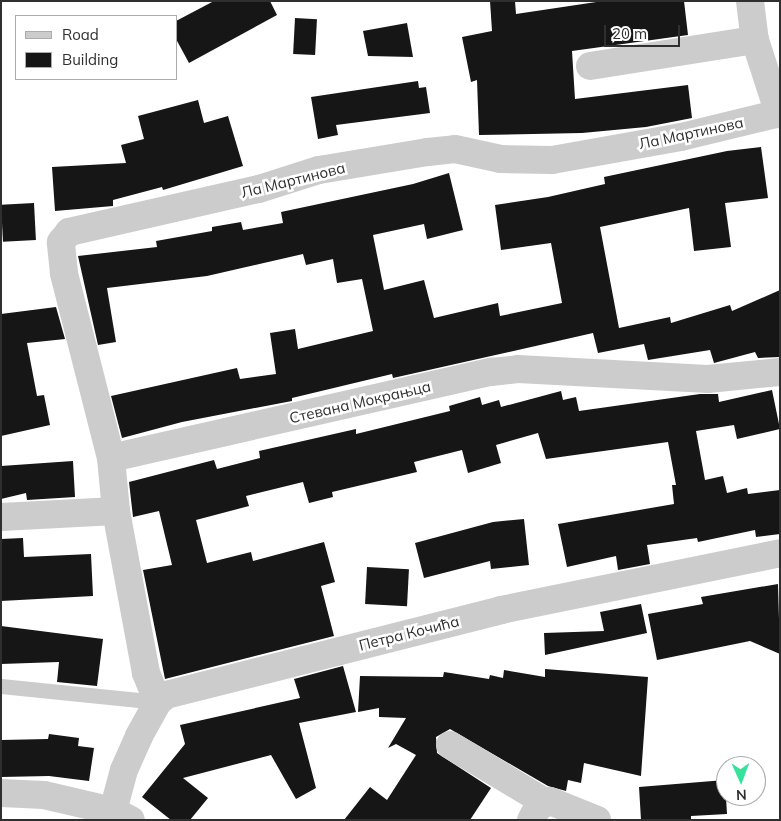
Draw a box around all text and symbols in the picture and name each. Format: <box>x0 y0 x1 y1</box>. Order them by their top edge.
legend <box>15 15 178 80</box>
scale bar <box>606 15 682 47</box>
text: 20 m <box>612 24 647 43</box>
text: Road <box>62 25 99 44</box>
text: Building <box>62 50 118 69</box>
street label: Ла Мартинова <box>637 113 745 153</box>
street label: Ла Мартинова <box>239 158 347 202</box>
street label: Стевана Мокрањца <box>287 377 433 427</box>
street label: Петра Кочића <box>357 612 461 654</box>
north arrow <box>716 756 766 806</box>
text: N <box>736 786 747 804</box>

